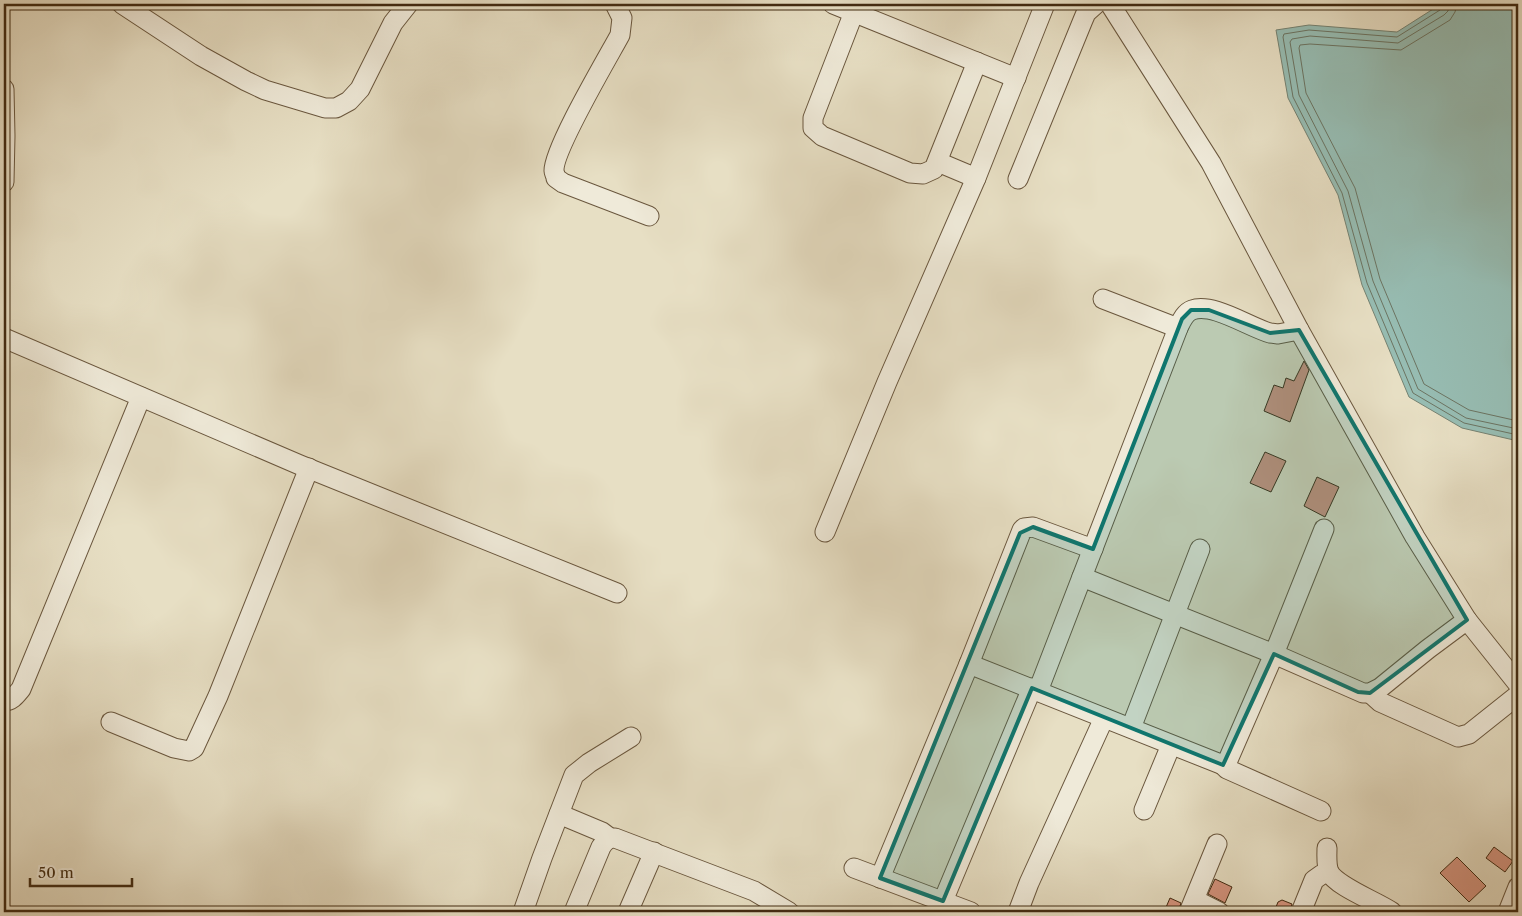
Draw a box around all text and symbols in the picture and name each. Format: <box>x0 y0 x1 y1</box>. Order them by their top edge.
scale bar <box>30 856 132 888</box>
text: 50 m <box>38 863 74 882</box>

